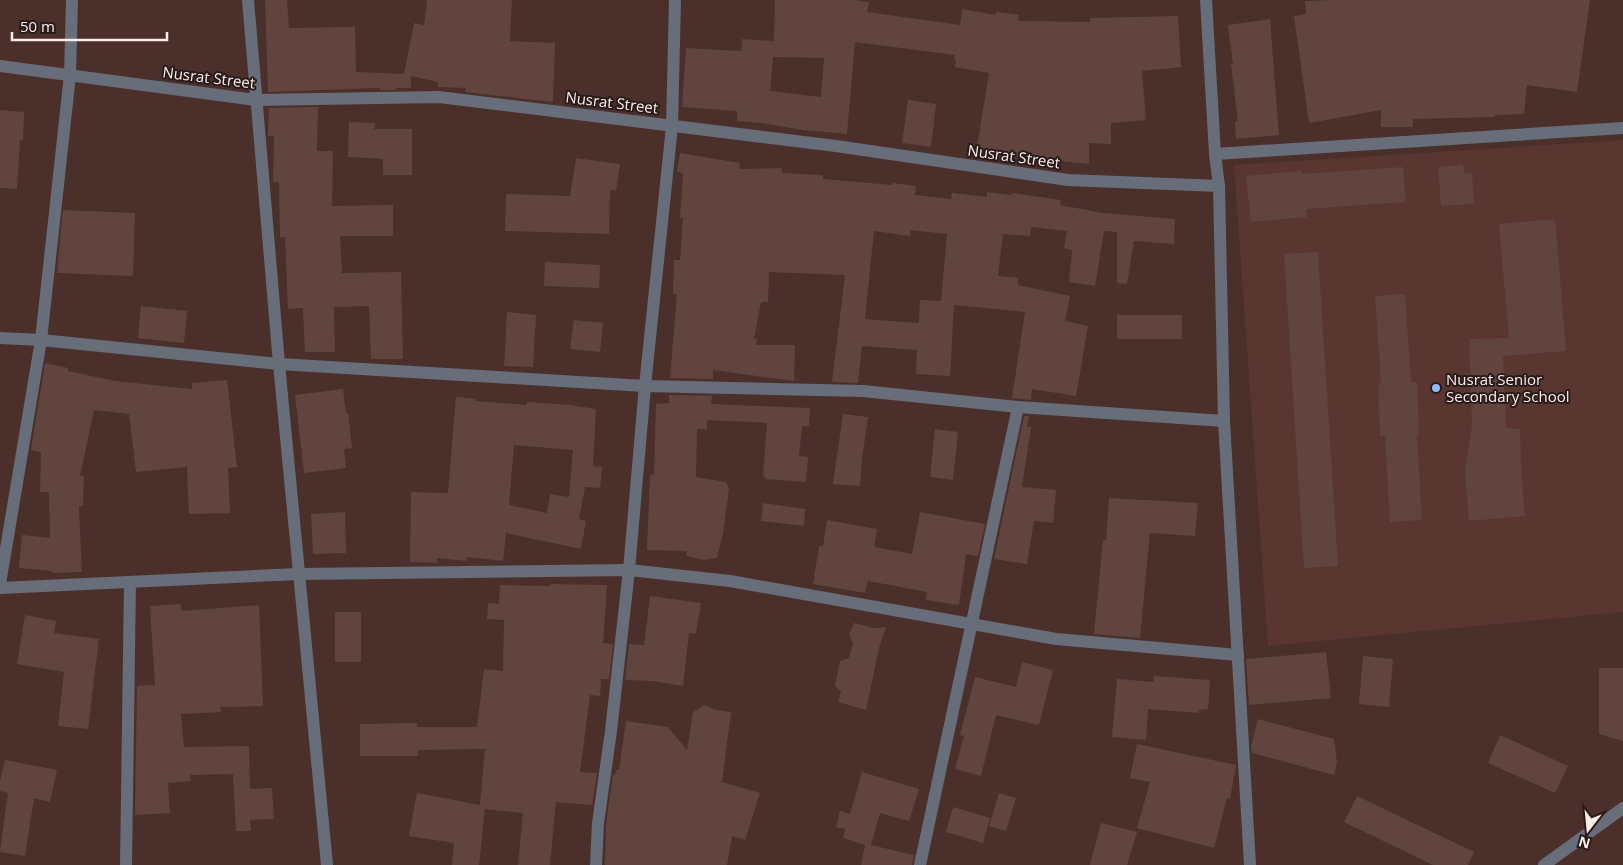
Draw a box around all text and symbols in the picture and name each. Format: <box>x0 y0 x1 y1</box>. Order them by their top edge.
scale bar <box>12 10 168 42</box>
text: 50 m <box>20 16 55 36</box>
street label: Nusrat Street <box>162 61 256 93</box>
street label: Nusrat Street <box>565 86 659 118</box>
street label: Nusrat Street <box>966 140 1062 172</box>
place label: Nusrat Senior Secondary School <box>1446 369 1570 406</box>
marker: Nusrat Senior Secondary School <box>1430 382 1442 394</box>
north arrow <box>1563 805 1613 855</box>
text: N <box>1576 832 1592 854</box>

